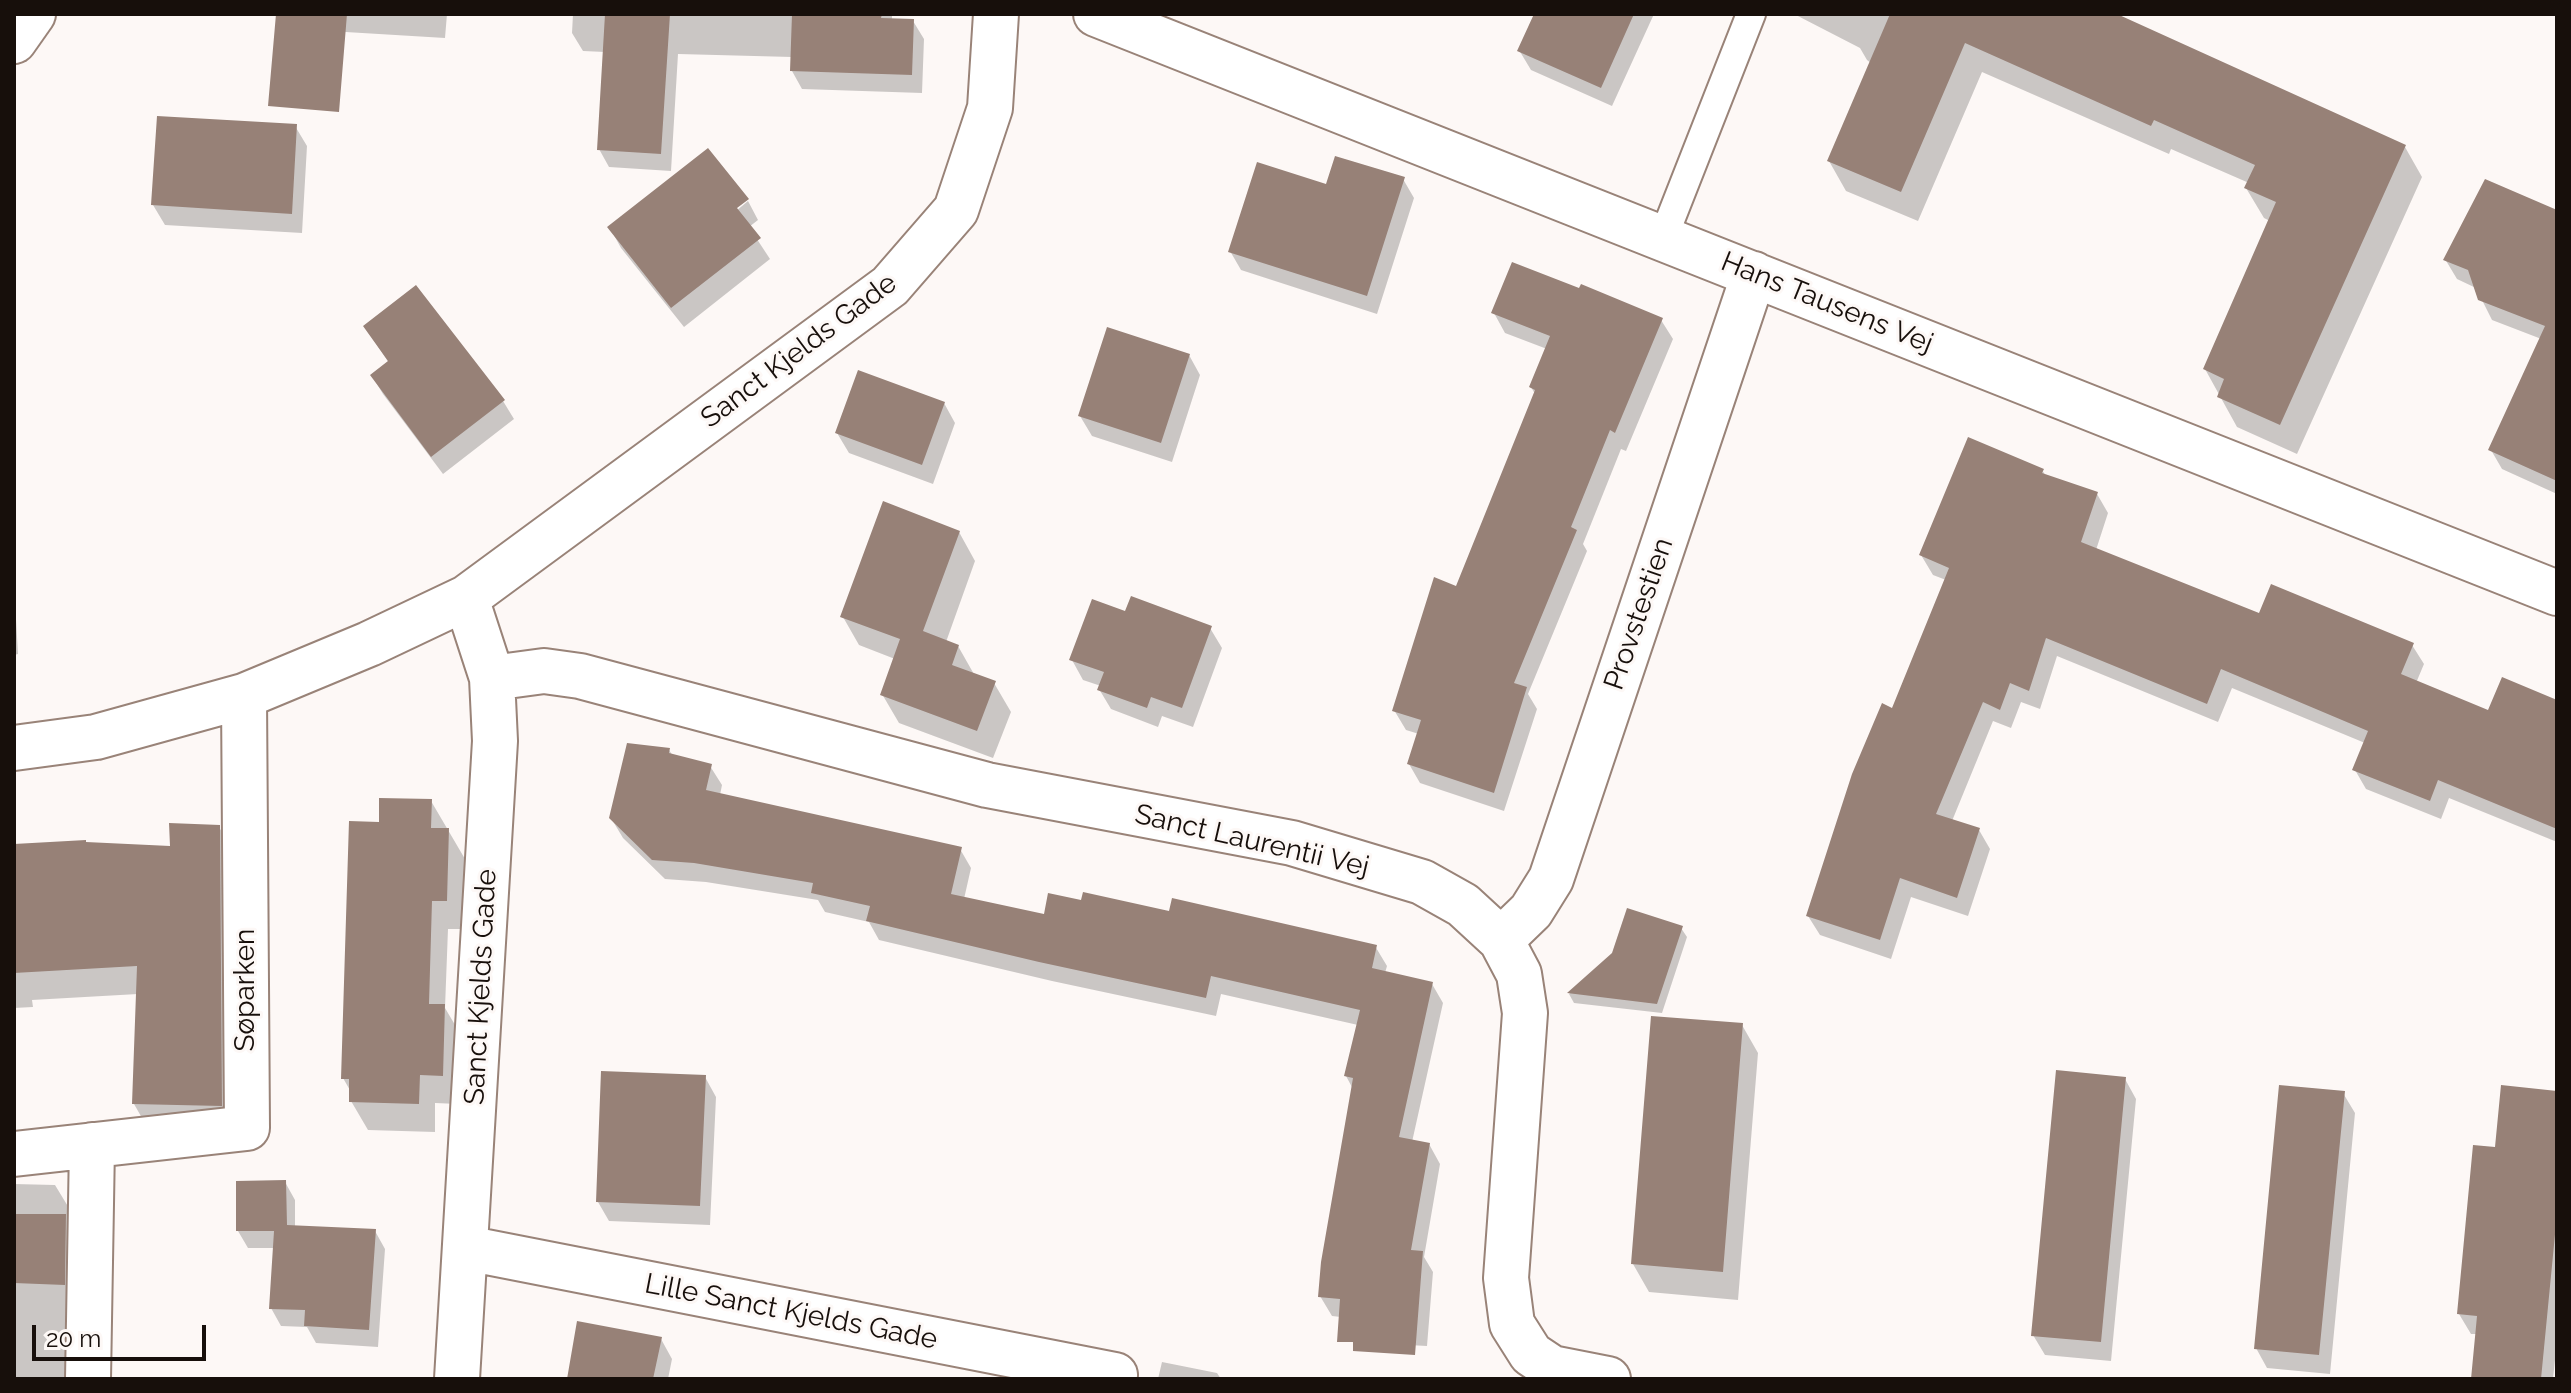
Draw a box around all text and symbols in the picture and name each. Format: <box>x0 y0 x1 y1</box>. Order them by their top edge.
street label: Hans Tausens Vej <box>1716 245 1938 361</box>
street label: Sanct Kjelds Gade <box>695 267 903 435</box>
street label: Provstestien <box>1597 534 1681 694</box>
street label: Sanct Laurentii Vej <box>1132 798 1372 884</box>
street label: Sanct Kjelds Gade <box>458 868 504 1106</box>
street label: Søparken <box>229 929 263 1051</box>
street label: Lille Sanct Kjelds Gade <box>642 1267 940 1357</box>
scale bar <box>36 1309 210 1359</box>
text: 20 m <box>46 1324 101 1353</box>

